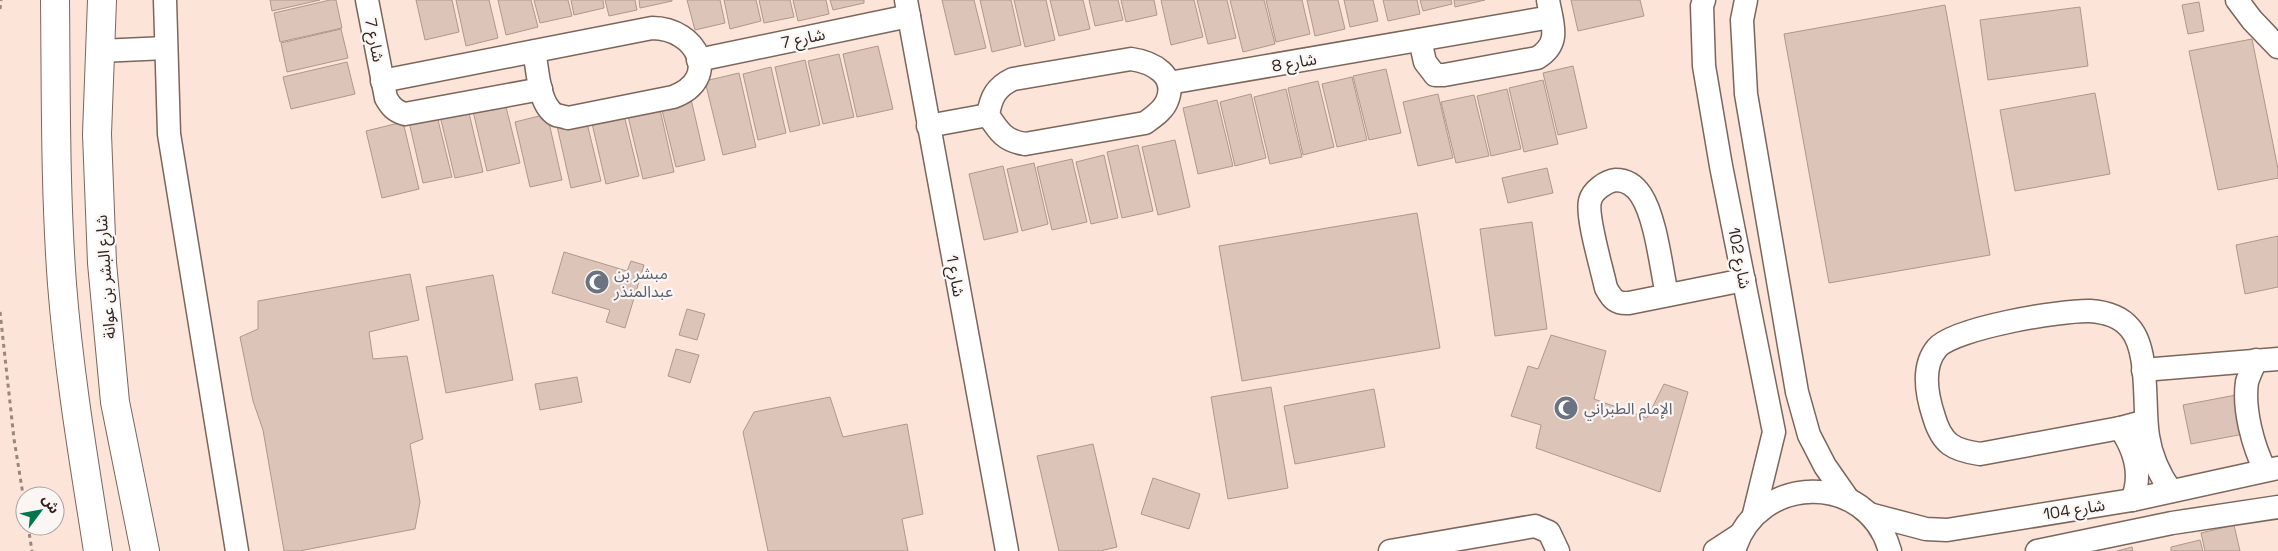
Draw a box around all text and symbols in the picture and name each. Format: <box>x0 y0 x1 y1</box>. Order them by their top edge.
street label: شارع 7 <box>358 16 389 64</box>
street label: شارع 7 <box>779 24 827 55</box>
street label: شارع 8 <box>1270 48 1319 79</box>
street label: شارع البشر بن عوانة <box>91 214 122 340</box>
street label: شارع 102 <box>1721 226 1756 291</box>
street label: شارع 1 <box>940 254 969 299</box>
place label: مبشر بن عبدالمنذر <box>613 263 673 302</box>
mosque icon: مبشر بن عبدالمنذر <box>584 269 610 295</box>
mosque icon: الإمام الطبراني <box>1553 395 1579 421</box>
place label: الإمام الطبراني <box>1584 398 1673 421</box>
north arrow <box>15 486 65 536</box>
text: ش <box>38 491 64 517</box>
street label: شارع 104 <box>2042 494 2107 527</box>

